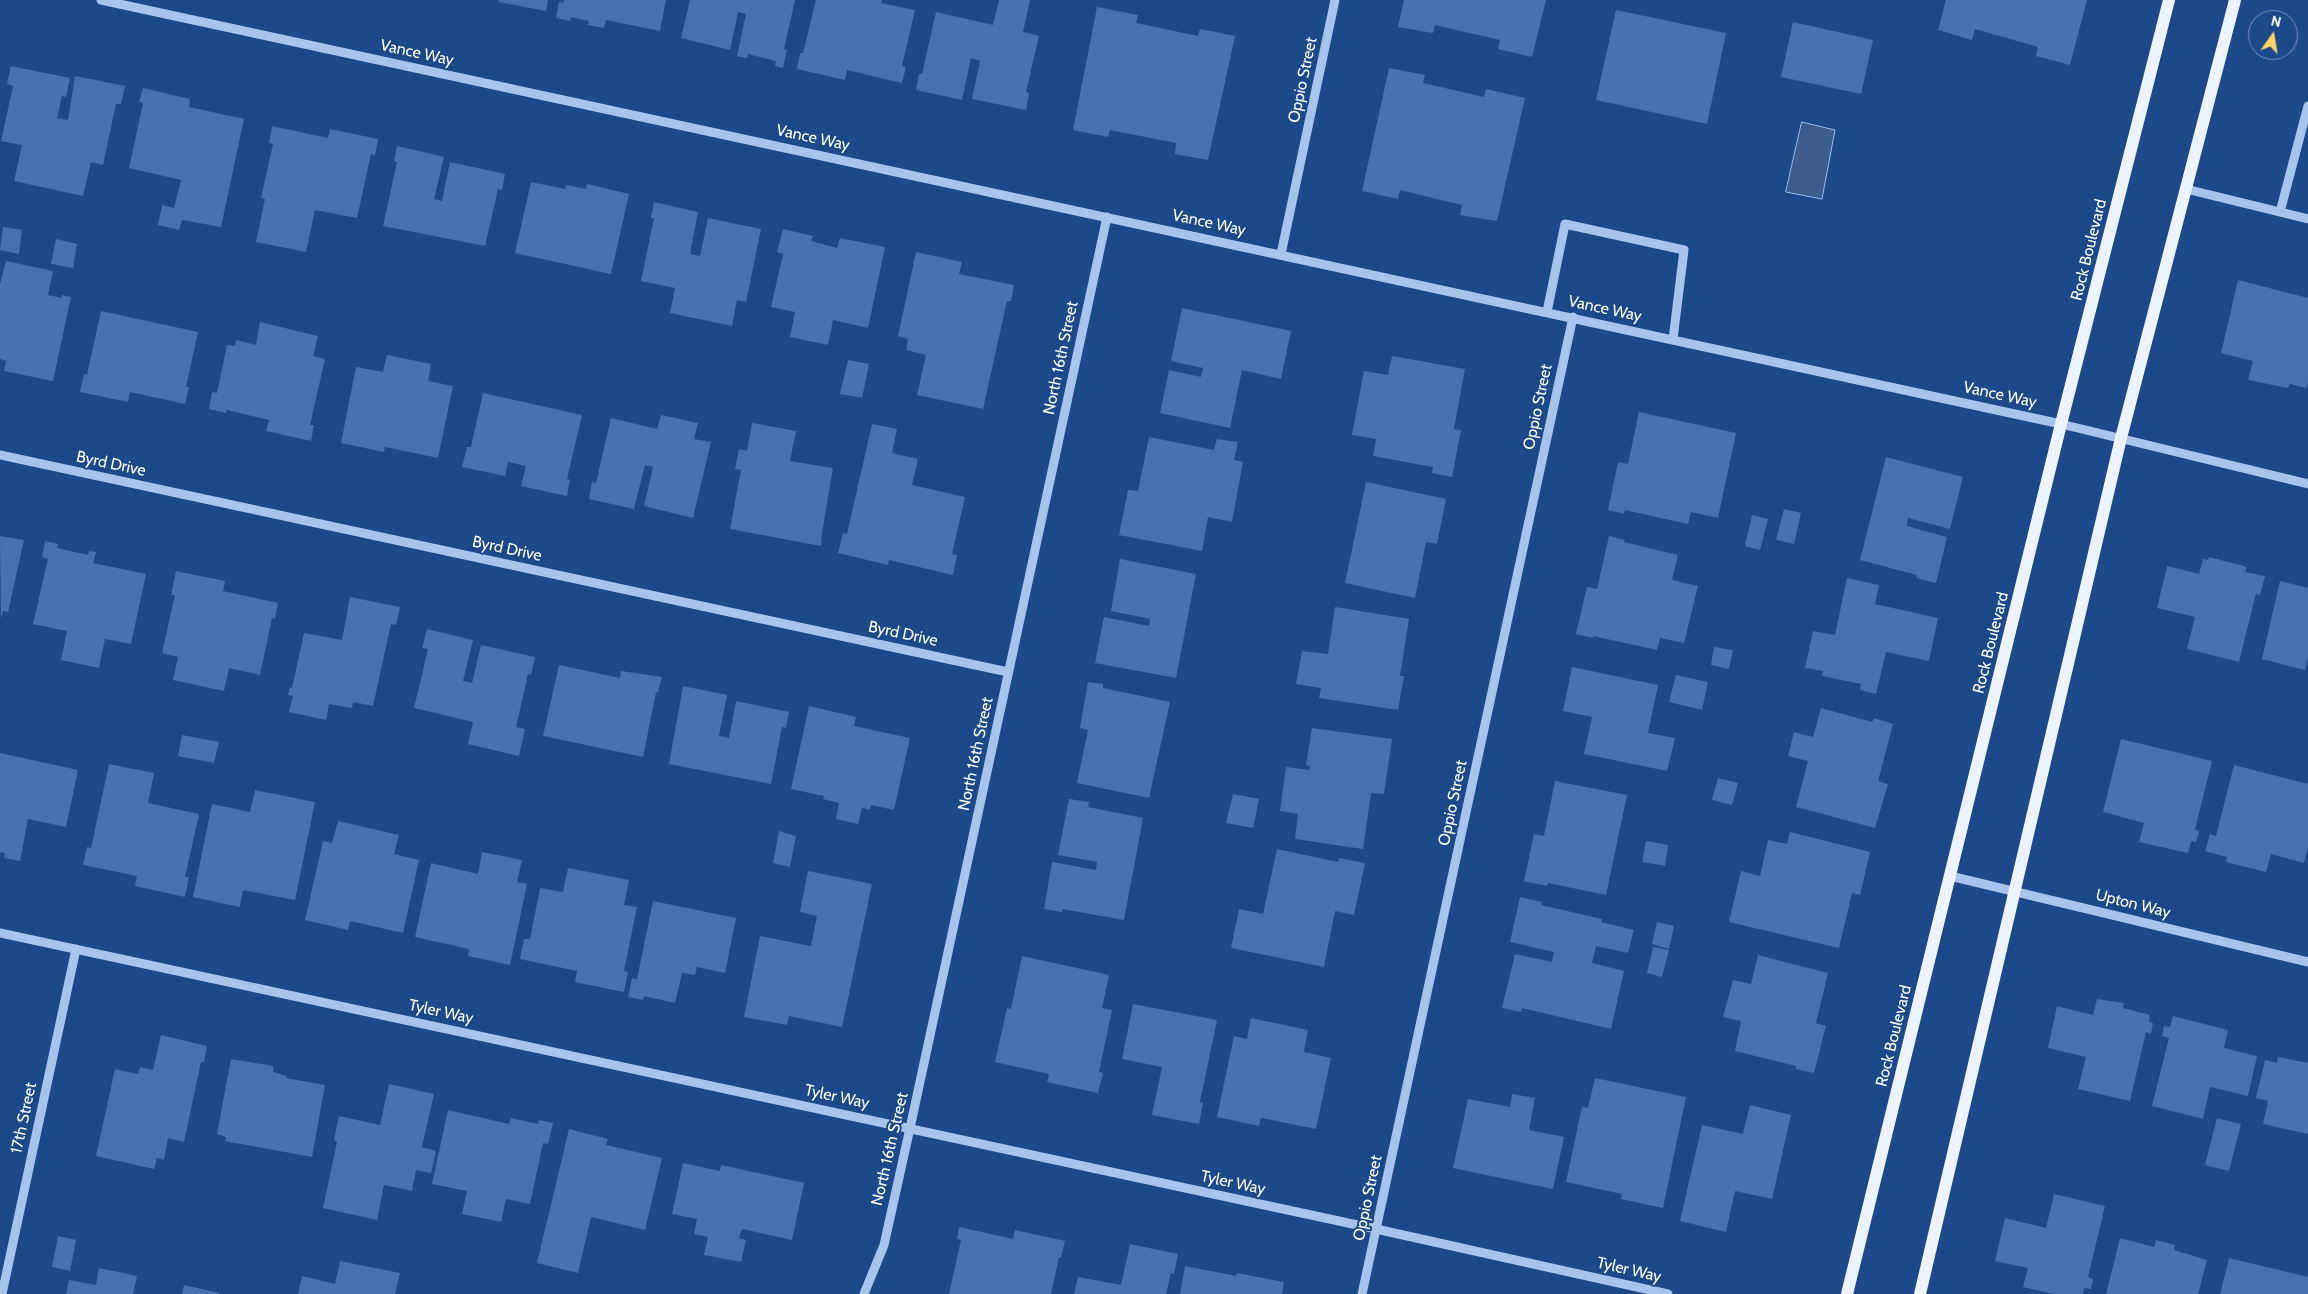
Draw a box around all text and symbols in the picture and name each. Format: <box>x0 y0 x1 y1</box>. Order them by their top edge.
north arrow <box>2248 10 2298 60</box>
text: N <box>2269 11 2283 31</box>
street label: Oppio Street <box>1285 35 1321 125</box>
street label: Vance Way <box>379 36 455 70</box>
street label: Vance Way <box>775 121 851 155</box>
street label: Rock Boulevard <box>2067 197 2111 303</box>
street label: Vance Way <box>1171 206 1247 240</box>
street label: Vance Way <box>1567 292 1643 326</box>
street label: North 16th Street <box>1040 299 1082 417</box>
street label: Oppio Street <box>1520 362 1556 452</box>
street label: Vance Way <box>1962 378 2038 412</box>
street label: Byrd Drive <box>75 447 147 481</box>
street label: Byrd Drive <box>471 532 543 566</box>
street label: Rock Boulevard <box>1969 590 2013 696</box>
street label: Byrd Drive <box>867 617 939 651</box>
street label: North 16th Street <box>955 695 997 813</box>
street label: Oppio Street <box>1435 758 1471 848</box>
street label: Upton Way <box>2093 885 2173 923</box>
street label: Rock Boulevard <box>1872 983 1916 1089</box>
street label: Tyler Way <box>407 996 475 1028</box>
street label: 17th Street <box>7 1081 41 1155</box>
street label: Tyler Way <box>803 1081 871 1113</box>
street label: North 16th Street <box>868 1090 912 1208</box>
street label: Oppio Street <box>1350 1153 1386 1243</box>
street label: Tyler Way <box>1199 1167 1267 1199</box>
street label: Tyler Way <box>1595 1253 1663 1287</box>

